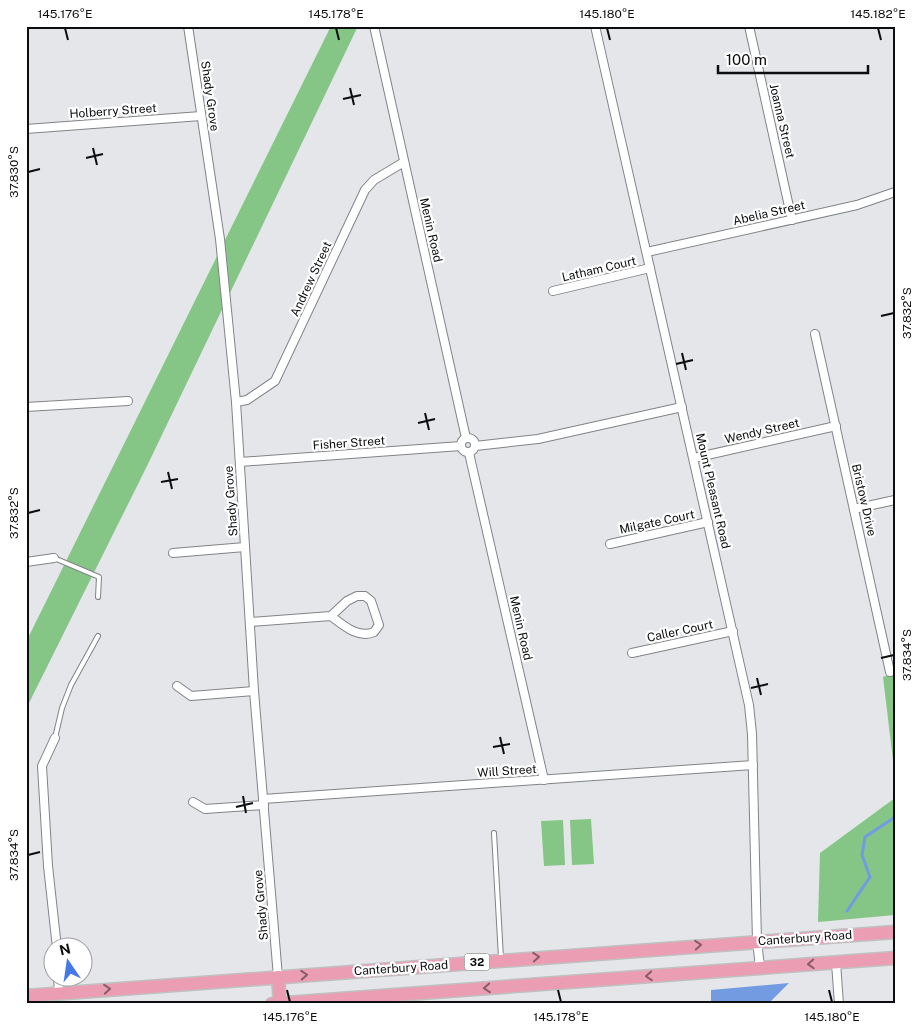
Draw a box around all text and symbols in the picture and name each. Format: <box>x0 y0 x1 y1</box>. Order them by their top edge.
text: 145.176°E <box>37 7 93 21</box>
text: 145.178°E <box>308 7 364 21</box>
text: 145.180°E <box>579 7 635 21</box>
text: 145.182°E <box>850 7 906 21</box>
scale bar <box>718 42 868 74</box>
text: 100 m <box>726 51 767 68</box>
street label: Shady Grove <box>198 60 222 132</box>
street label: Joanna Street <box>767 82 797 160</box>
street label: Holberry Street <box>69 101 157 121</box>
text: 37.830°S <box>7 146 21 198</box>
street label: Menin Road <box>417 196 445 264</box>
street label: Abelia Street <box>732 198 807 228</box>
street label: Andrew Street <box>287 239 335 319</box>
street label: Latham Court <box>560 254 638 284</box>
text: 37.832°S <box>900 287 914 339</box>
street label: Wendy Street <box>723 416 801 446</box>
street label: Mount Pleasant Road <box>693 432 733 550</box>
street label: Fisher Street <box>312 433 386 453</box>
street label: Bristow Drive <box>849 462 879 538</box>
street label: Shady Grove <box>222 465 240 537</box>
text: 37.832°S <box>7 487 21 539</box>
street label: Milgate Court <box>618 507 696 537</box>
street label: Menin Road <box>507 594 535 662</box>
street label: Caller Court <box>646 617 715 645</box>
text: 37.834°S <box>900 629 914 681</box>
street label: Will Street <box>477 762 538 780</box>
text: 37.834°S <box>7 829 21 881</box>
street label: Shady Grove <box>251 869 271 941</box>
street label: Canterbury Road <box>758 928 852 948</box>
north arrow <box>42 938 92 988</box>
text: N <box>58 940 72 958</box>
one-way arrow <box>695 940 703 951</box>
one-way arrow <box>532 952 540 963</box>
road number: 32 <box>464 954 490 970</box>
street label: Canterbury Road <box>354 958 448 978</box>
one-way arrow <box>807 959 815 970</box>
one-way arrow <box>301 969 309 980</box>
one-way arrow <box>645 970 653 981</box>
one-way arrow <box>483 982 491 993</box>
one-way arrow <box>104 984 112 995</box>
text: 145.176°E <box>262 1010 318 1024</box>
text: 145.178°E <box>533 1010 589 1024</box>
text: 145.180°E <box>804 1010 860 1024</box>

